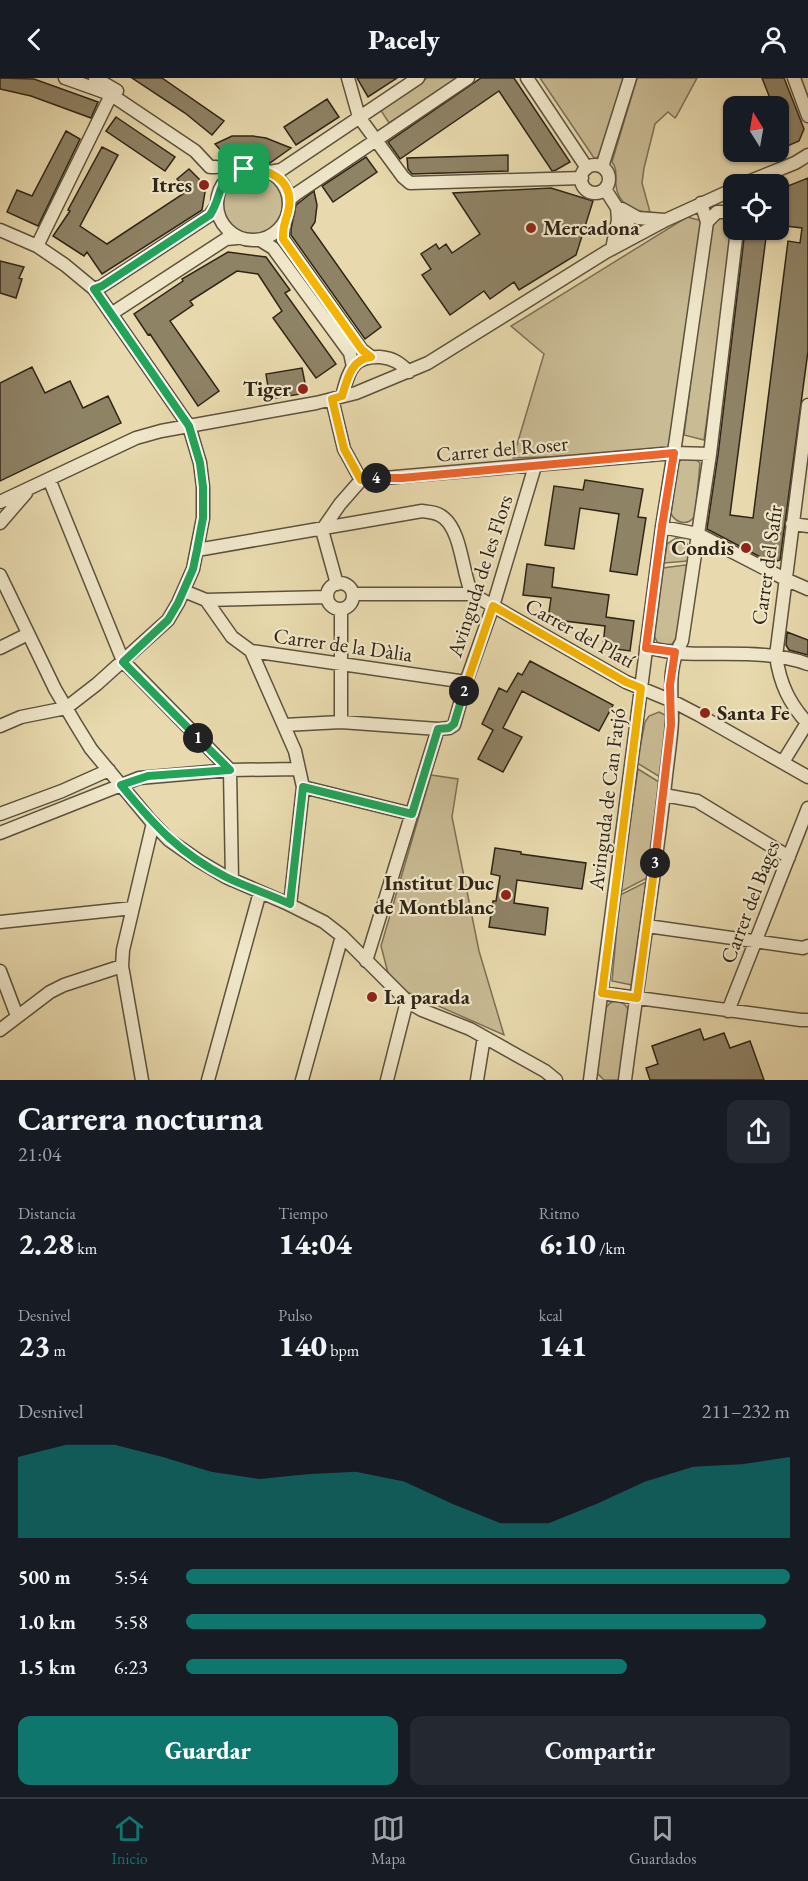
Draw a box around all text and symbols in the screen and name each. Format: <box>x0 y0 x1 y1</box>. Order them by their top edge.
text: Pacely <box>368 22 440 57</box>
icon: back <box>18 23 51 56</box>
icon: person <box>757 23 790 56</box>
north arrow <box>723 96 789 162</box>
map controls <box>723 96 789 240</box>
pin <box>218 143 269 194</box>
icon: arrive <box>227 152 260 185</box>
place label: Itres <box>152 171 192 198</box>
button: locate <box>723 174 789 240</box>
marker: Itres <box>197 178 211 192</box>
place label: Mercadona <box>543 214 640 241</box>
marker: Mercadona <box>524 221 538 235</box>
place label: Tiger <box>243 375 291 402</box>
marker: Tiger <box>296 382 310 396</box>
street label: Carrer del Roser <box>435 429 569 468</box>
pin: 4 <box>361 463 391 493</box>
text: 4 <box>372 467 380 488</box>
street label: Avinguda de les Flors <box>440 491 519 661</box>
street label: Carrer del Safir <box>745 503 788 627</box>
place label: Condis <box>671 534 734 561</box>
marker: Condis <box>739 541 753 555</box>
street label: Carrer del Platí <box>521 591 641 674</box>
street label: Carrer de la Dàlia <box>272 621 415 668</box>
pin: 2 <box>449 676 479 706</box>
text: 2 <box>460 680 468 701</box>
place label: Santa Fe <box>717 699 790 726</box>
street label: Avinguda de Can Fatjó <box>582 706 631 893</box>
marker: Santa Fe <box>698 706 712 720</box>
pin: 1 <box>183 723 213 753</box>
text: 1 <box>194 727 202 748</box>
street label: Carrer del Bages <box>714 836 785 967</box>
pin: 3 <box>640 848 670 878</box>
text: 3 <box>651 852 659 873</box>
place label: Institut Duc de Montblanc <box>373 869 494 920</box>
marker: Institut Duc de Montblanc <box>499 888 513 902</box>
place label: La parada <box>384 983 471 1010</box>
marker: La parada <box>365 990 379 1004</box>
text: Carrera nocturna <box>18 1097 263 1140</box>
button: share <box>727 1100 790 1163</box>
text: 21:04 <box>18 1141 61 1167</box>
text: Distancia <box>18 1203 76 1224</box>
text: Tiempo <box>278 1203 328 1224</box>
text: Ritmo <box>539 1203 579 1224</box>
text: 2.28 <box>18 1224 74 1263</box>
text: 14:04 <box>278 1224 352 1263</box>
text: 6:10 <box>539 1224 596 1263</box>
text: km <box>74 1238 97 1259</box>
text: /km <box>596 1238 625 1259</box>
text: Desnivel <box>18 1305 71 1326</box>
text: Pulso <box>278 1305 313 1326</box>
text: kcal <box>539 1305 563 1326</box>
text: 23 <box>18 1326 50 1365</box>
text: 140 <box>278 1326 327 1365</box>
text: 141 <box>539 1326 587 1365</box>
text: m <box>50 1340 66 1361</box>
text: bpm <box>327 1340 359 1361</box>
text: Desnivel <box>18 1398 84 1424</box>
text: 211–232 m <box>702 1398 790 1424</box>
text: 500 m <box>18 1564 71 1590</box>
text: 5:54 <box>114 1564 148 1590</box>
text: 1.0 km <box>18 1609 76 1635</box>
text: 5:58 <box>114 1609 148 1635</box>
text: 1.5 km <box>18 1654 76 1680</box>
text: 6:23 <box>114 1654 148 1680</box>
button: Guardar <box>18 1716 398 1785</box>
button: Compartir <box>410 1716 790 1785</box>
tab: Inicio <box>112 1812 148 1869</box>
tab: Mapa <box>371 1812 406 1869</box>
tab: Guardados <box>629 1812 696 1869</box>

